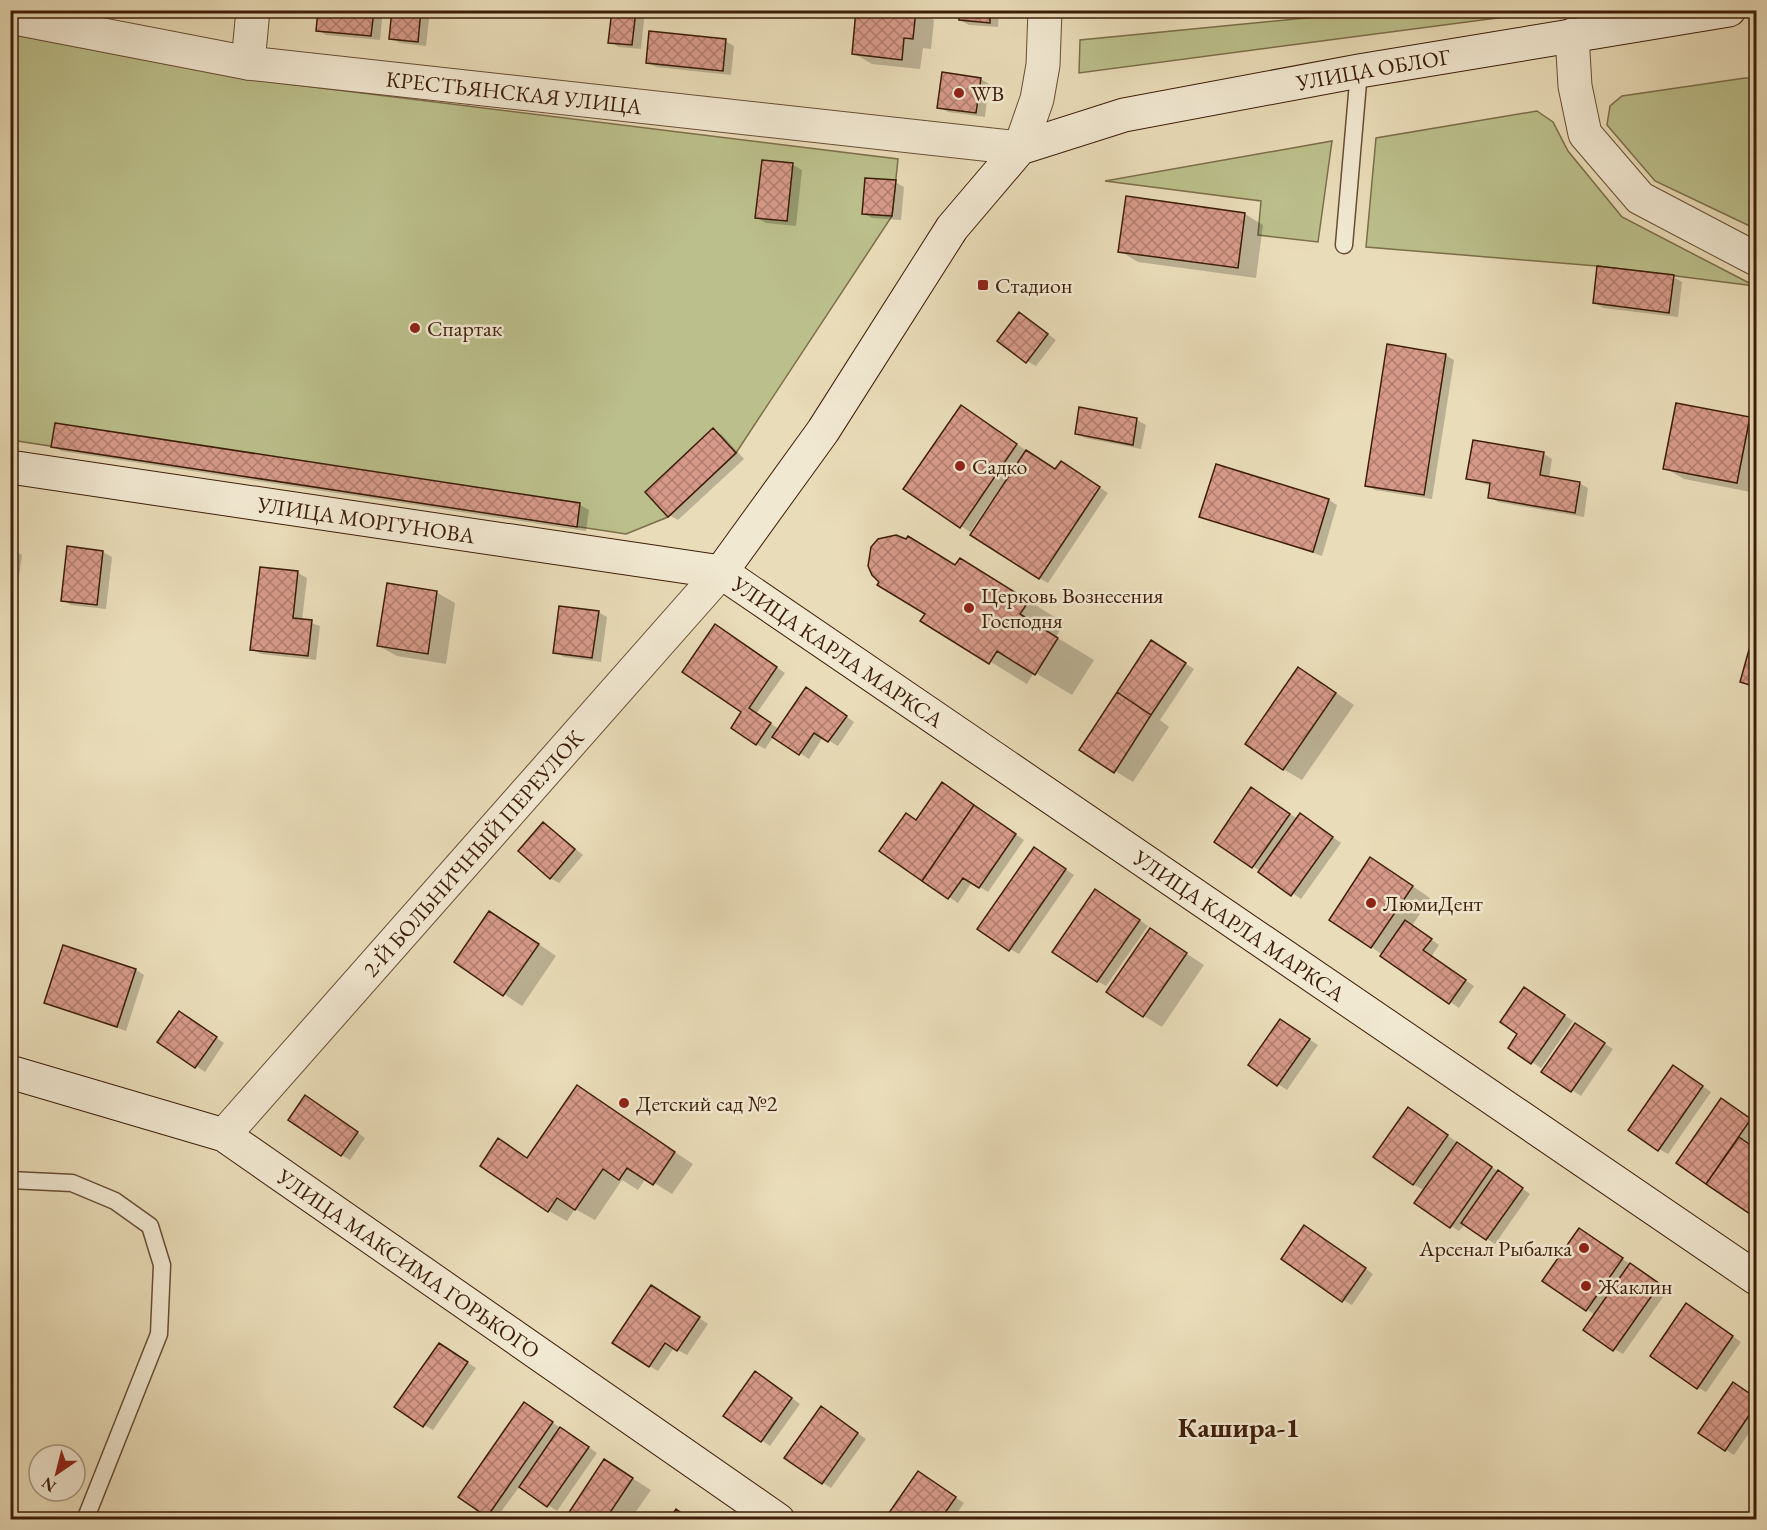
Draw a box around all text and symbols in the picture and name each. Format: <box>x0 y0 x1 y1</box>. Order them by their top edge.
street label: УЛИЦА ОБЛОГ <box>1293 42 1453 98</box>
street label: КРЕСТЬЯНСКАЯ УЛИЦА <box>384 64 644 121</box>
place label: WB <box>971 79 1004 108</box>
marker: WB <box>952 86 966 100</box>
place label: Стадион <box>995 271 1072 300</box>
marker: Стадион <box>976 278 990 292</box>
place label: Спартак <box>427 314 503 343</box>
marker: Спартак <box>408 321 422 335</box>
place label: Садко <box>972 452 1027 481</box>
marker: Садко <box>953 459 967 473</box>
street label: УЛИЦА МОРГУНОВА <box>254 490 478 551</box>
street label: УЛИЦА КАРЛА МАРКСА <box>725 569 950 735</box>
place label: Церковь Вознесения Господня <box>981 581 1164 635</box>
marker: Церковь Вознесения Господня <box>962 601 976 615</box>
street label: 2-Й БОЛЬНИЧНЫЙ ПЕРЕУЛОК <box>356 724 590 983</box>
street label: УЛИЦА КАРЛА МАРКСА <box>1127 843 1351 1009</box>
place label: ЛюмиДент <box>1383 889 1483 918</box>
marker: ЛюмиДент <box>1364 896 1378 910</box>
place label: Детский сад №2 <box>636 1089 778 1118</box>
marker: Детский сад №2 <box>617 1096 631 1110</box>
street label: УЛИЦА МАКСИМА ГОРЬКОГО <box>270 1162 546 1365</box>
place label: Арсенал Рыбалка <box>1418 1234 1572 1263</box>
marker: Арсенал Рыбалка <box>1577 1241 1591 1255</box>
place label: Жаклин <box>1597 1272 1673 1301</box>
marker: Жаклин <box>1579 1279 1593 1293</box>
district label: Кашира-1 <box>1178 1409 1300 1445</box>
north arrow <box>27 1443 87 1503</box>
text: N <box>37 1473 60 1497</box>

